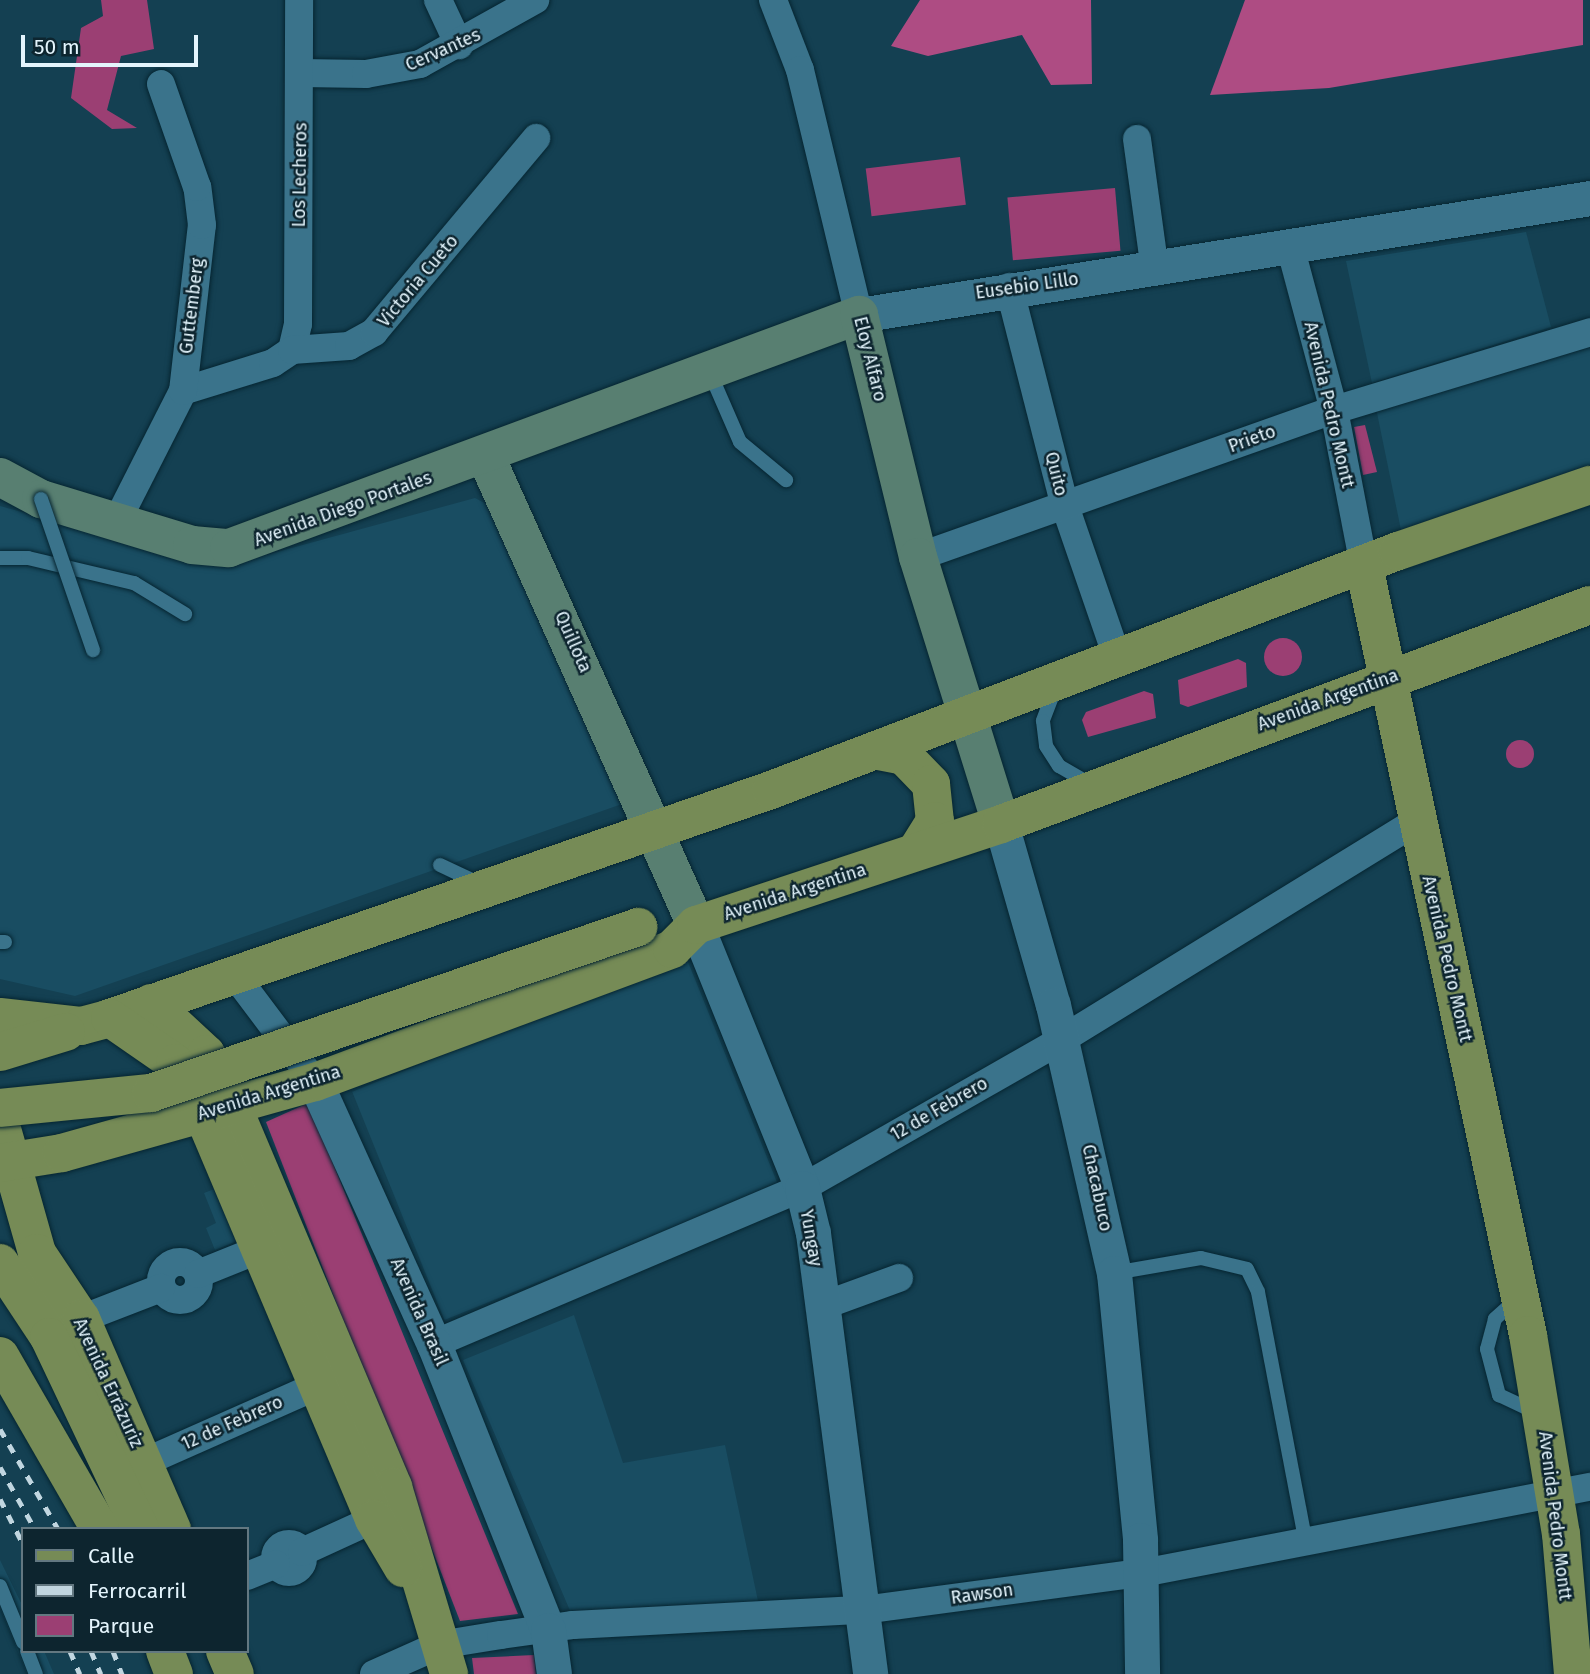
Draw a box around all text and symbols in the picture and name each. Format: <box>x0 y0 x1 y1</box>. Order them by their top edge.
scale bar <box>24 21 201 65</box>
street label: Cervantes <box>402 24 484 76</box>
text: 50 m <box>34 34 80 60</box>
street label: Los Lecheros <box>288 122 312 228</box>
street label: Victoria Cueto <box>373 230 463 332</box>
street label: Guttemberg <box>175 257 209 355</box>
street label: Eusebio Lillo <box>974 268 1080 304</box>
street label: Eloy Alfaro <box>849 314 891 404</box>
street label: Avenida Pedro Montt <box>1299 320 1359 490</box>
street label: Prieto <box>1225 421 1279 457</box>
street label: Quito <box>1040 450 1072 498</box>
street label: Avenida Diego Portales <box>251 467 435 551</box>
street label: Quillota <box>550 608 596 676</box>
street label: Avenida Argentina <box>1255 665 1401 735</box>
street label: Avenida Argentina <box>721 859 869 925</box>
street label: Avenida Pedro Montt <box>1417 874 1477 1044</box>
street label: Avenida Argentina <box>195 1061 343 1125</box>
street label: 12 de Febrero <box>887 1072 991 1146</box>
street label: Chacabuco <box>1077 1143 1117 1233</box>
street label: Yungay <box>795 1208 827 1268</box>
street label: Avenida Brasil <box>386 1255 452 1369</box>
street label: Avenida Errázuriz <box>69 1315 147 1451</box>
street label: 12 de Febrero <box>178 1391 286 1455</box>
street label: Avenida Pedro Montt <box>1534 1430 1576 1602</box>
legend <box>21 1527 248 1653</box>
text: Calle <box>88 1543 134 1569</box>
text: Ferrocarril <box>88 1578 186 1604</box>
street label: Rawson <box>949 1579 1015 1609</box>
text: Parque <box>88 1613 154 1639</box>

